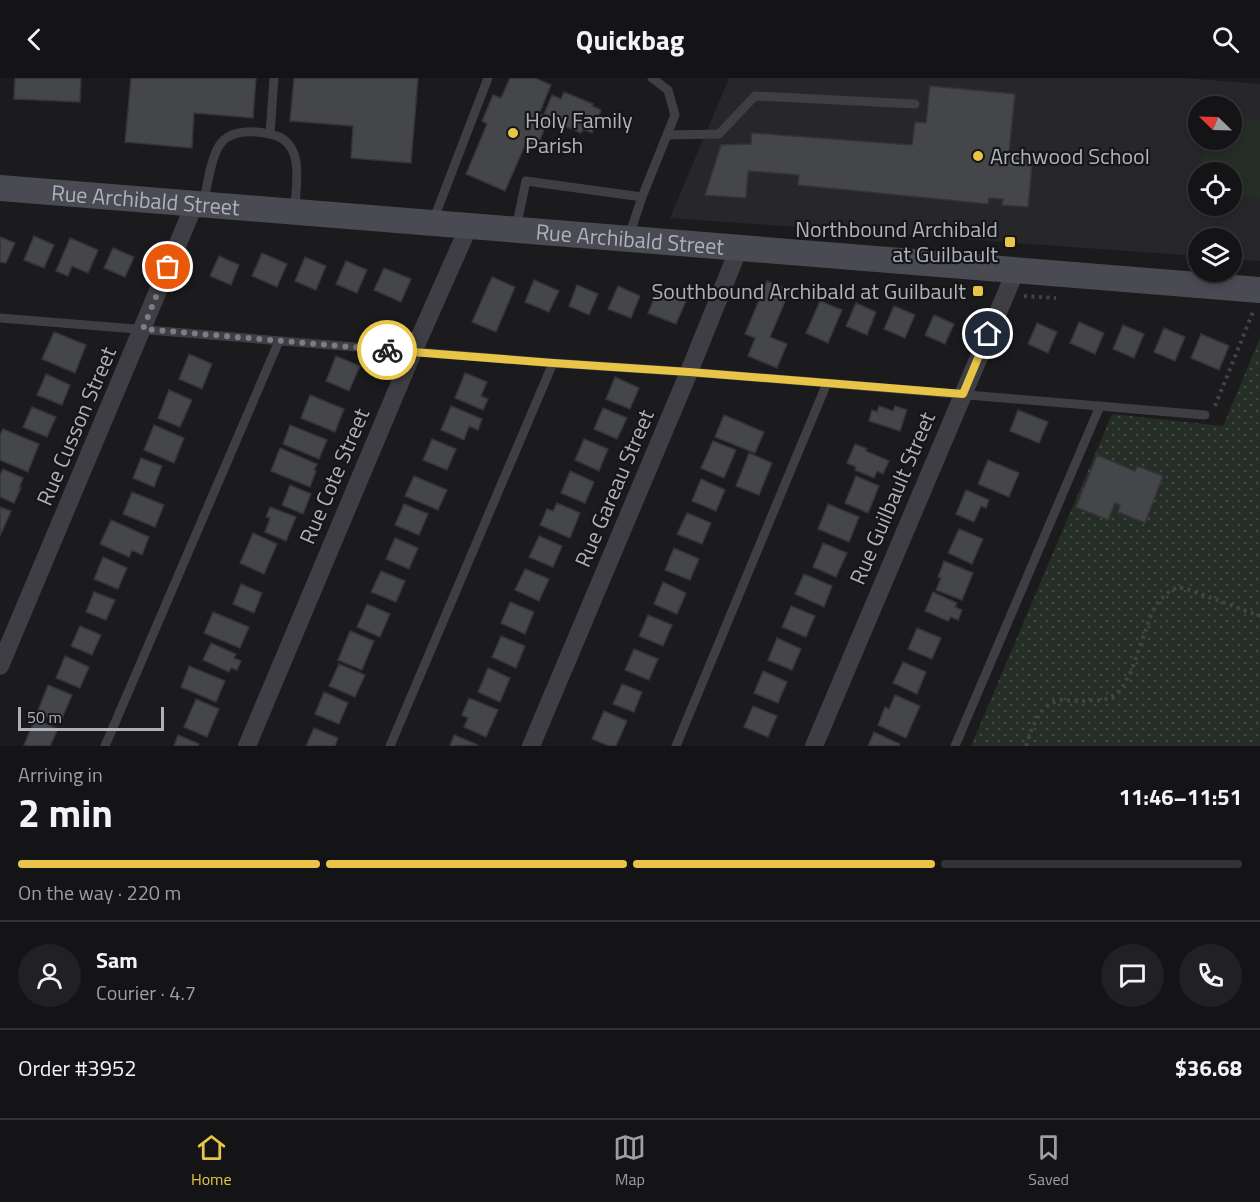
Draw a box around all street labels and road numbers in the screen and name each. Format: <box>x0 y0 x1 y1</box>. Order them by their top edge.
street label: Rue Archibald Street <box>50 175 241 224</box>
street label: Rue Archibald Street <box>534 214 726 264</box>
street label: Rue Cusson Street <box>27 341 125 511</box>
street label: Rue Cote Street <box>290 402 378 549</box>
street label: Rue Gareau Street <box>565 404 663 572</box>
street label: Rue Guilbault Street <box>840 406 944 590</box>

